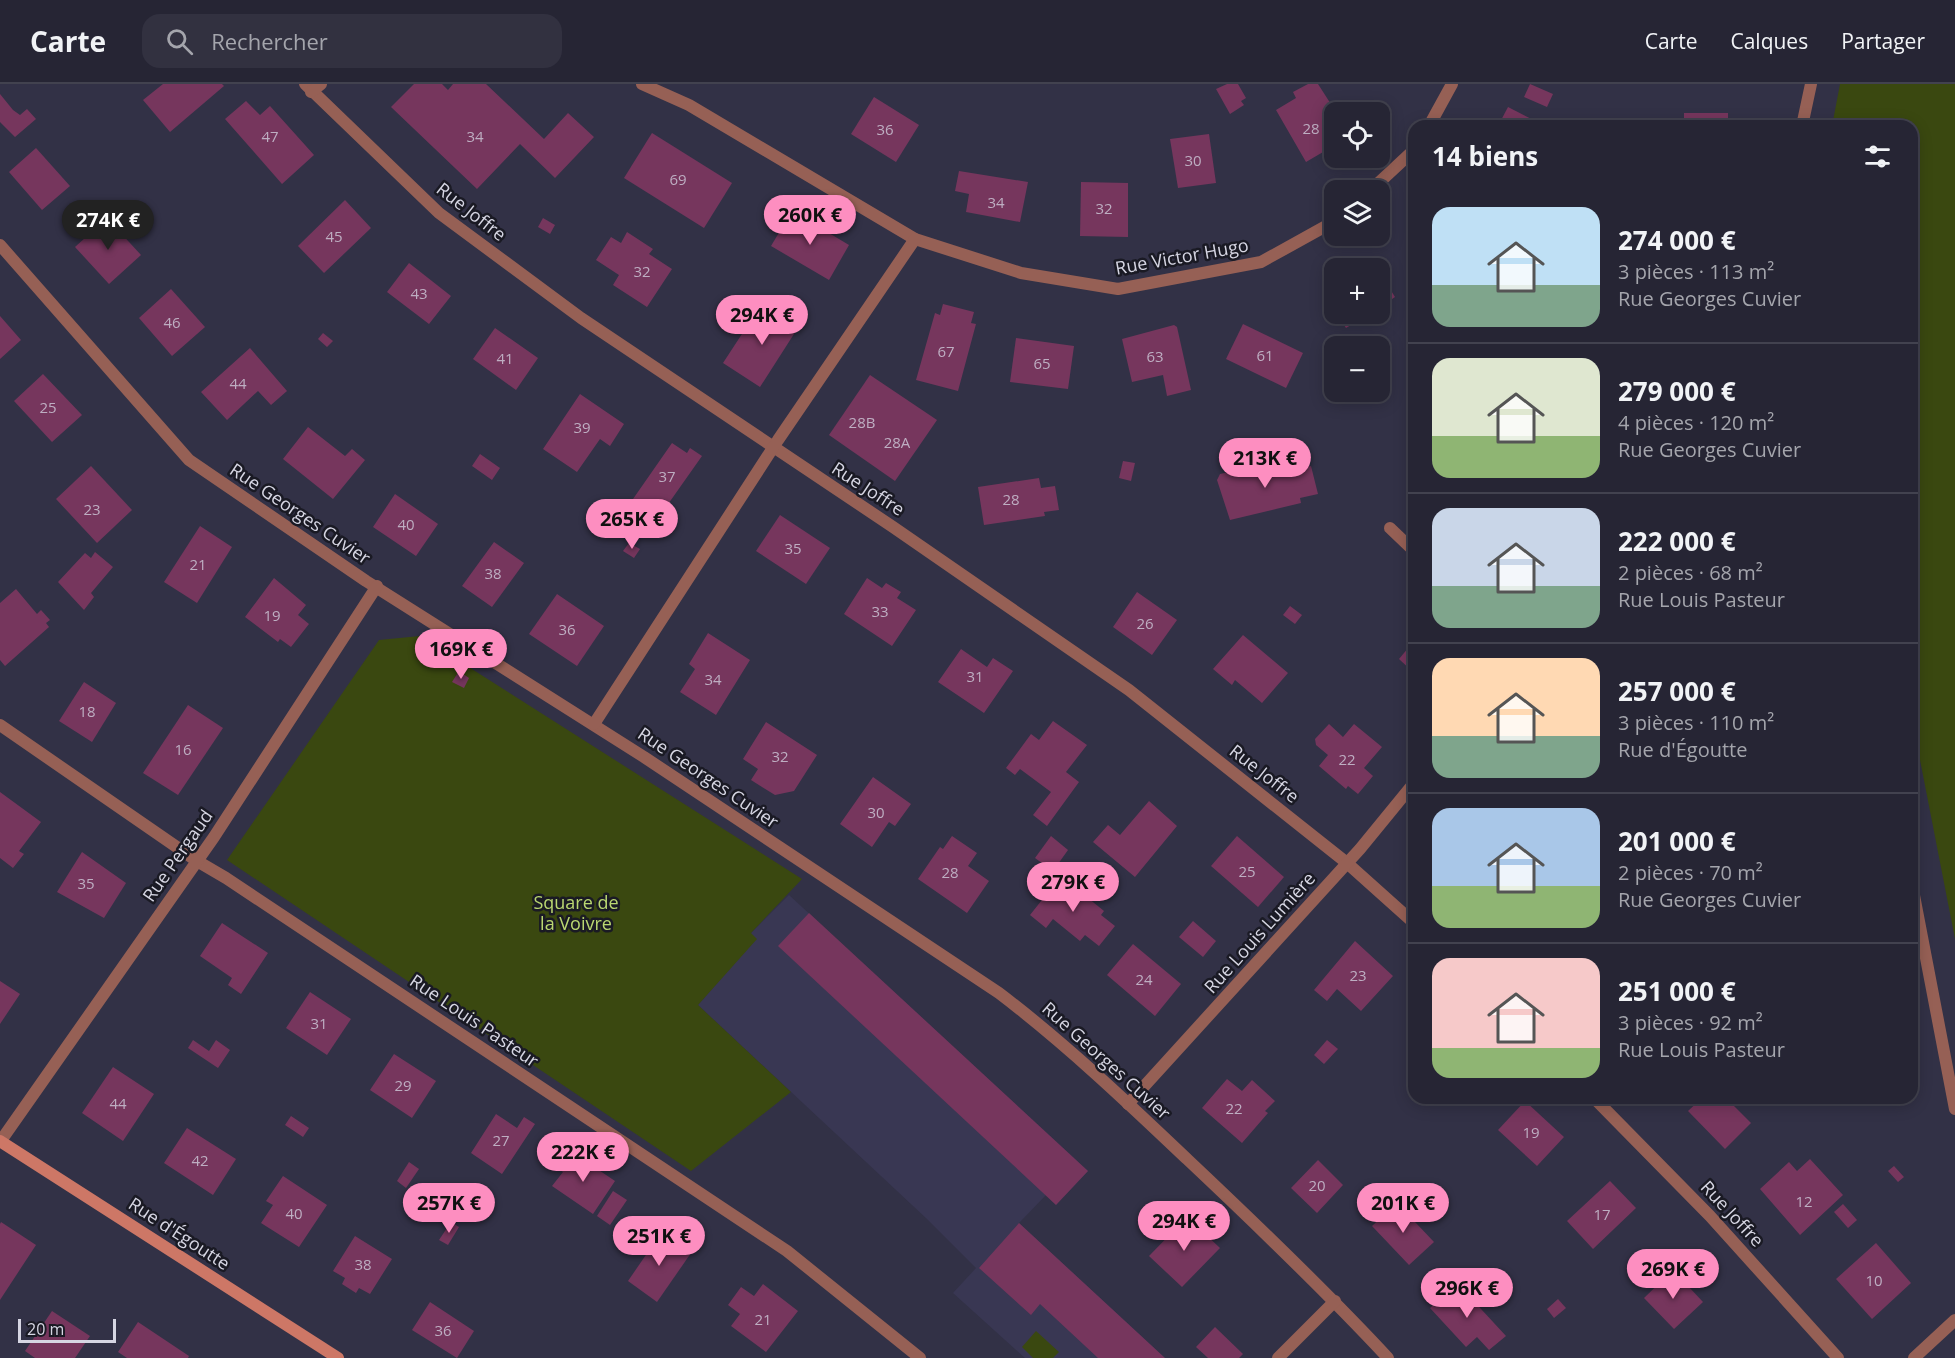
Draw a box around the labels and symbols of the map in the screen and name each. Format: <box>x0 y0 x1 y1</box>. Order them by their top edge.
house number: 28 <box>1302 118 1320 138</box>
house number: 36 <box>876 119 894 139</box>
house number: 47 <box>261 126 279 146</box>
house number: 34 <box>466 126 484 146</box>
house number: 30 <box>1184 150 1202 170</box>
house number: 69 <box>669 169 687 189</box>
street label: Rue Joffre <box>432 176 511 246</box>
house number: 34 <box>987 192 1005 212</box>
pin: 260K € <box>761 195 859 246</box>
house number: 32 <box>1095 198 1113 218</box>
pin: 274K € <box>59 200 157 251</box>
house number: 45 <box>325 226 343 246</box>
street label: Rue Victor Hugo <box>1113 232 1250 280</box>
house number: 32 <box>633 261 651 281</box>
house number: 43 <box>410 283 428 303</box>
pin: 294K € <box>713 295 811 346</box>
house number: 46 <box>163 312 181 332</box>
house number: 67 <box>937 341 955 361</box>
house number: 61 <box>1256 345 1274 365</box>
house number: 63 <box>1146 346 1164 366</box>
house number: 41 <box>496 348 514 368</box>
house number: 65 <box>1033 353 1051 373</box>
house number: 44 <box>229 373 247 393</box>
house number: 25 <box>39 397 57 417</box>
house number: 28B <box>849 412 875 432</box>
house number: 39 <box>573 417 591 437</box>
house number: 28A <box>884 432 911 452</box>
pin: 213K € <box>1216 438 1314 489</box>
street label: Rue Joffre <box>828 456 910 521</box>
street label: Rue Georges Cuvier <box>226 457 376 570</box>
house number: 37 <box>658 466 676 486</box>
house number: 28 <box>1002 489 1020 509</box>
house number: 23 <box>83 499 101 519</box>
pin: 265K € <box>583 499 681 550</box>
house number: 40 <box>397 514 415 534</box>
house number: 35 <box>784 538 802 558</box>
house number: 21 <box>189 554 207 574</box>
house number: 38 <box>484 563 502 583</box>
house number: 33 <box>871 601 889 621</box>
house number: 19 <box>263 605 281 625</box>
house number: 26 <box>1136 613 1154 633</box>
house number: 36 <box>558 619 576 639</box>
pin: 169K € <box>412 629 510 680</box>
house number: 31 <box>966 666 984 686</box>
house number: 34 <box>704 669 722 689</box>
house number: 18 <box>78 701 96 721</box>
street label: Rue Georges Cuvier <box>634 721 784 834</box>
street label: Rue Joffre <box>1225 738 1304 808</box>
house number: 16 <box>174 739 192 759</box>
house number: 32 <box>771 746 789 766</box>
house number: 22 <box>1338 749 1356 769</box>
house number: 30 <box>867 802 885 822</box>
street label: Rue Pergaud <box>137 805 218 906</box>
house number: 25 <box>1238 861 1256 881</box>
house number: 28 <box>941 862 959 882</box>
pin: 279K € <box>1024 862 1122 913</box>
street label: Rue Louis Lumière <box>1198 867 1320 998</box>
house number: 35 <box>77 873 95 893</box>
park label: Square de la Voivre <box>533 890 619 935</box>
house number: 23 <box>1349 965 1367 985</box>
street label: Rue Louis Pasteur <box>406 968 544 1073</box>
house number: 24 <box>1135 969 1153 989</box>
street label: Rue Georges Cuvier <box>1037 996 1176 1125</box>
house number: 31 <box>310 1013 328 1033</box>
house number: 29 <box>394 1075 412 1095</box>
house number: 44 <box>109 1093 127 1113</box>
house number: 22 <box>1225 1098 1243 1118</box>
house number: 19 <box>1522 1122 1540 1142</box>
house number: 27 <box>492 1130 510 1150</box>
pin: 222K € <box>534 1132 632 1183</box>
house number: 42 <box>191 1150 209 1170</box>
house number: 20 <box>1308 1175 1326 1195</box>
street label: Rue Joffre <box>1696 1175 1770 1252</box>
pin: 257K € <box>400 1183 498 1234</box>
pin: 201K € <box>1354 1183 1452 1234</box>
street label: Rue d'Égoutte <box>124 1191 235 1275</box>
house number: 12 <box>1795 1191 1813 1211</box>
pin: 294K € <box>1135 1201 1233 1252</box>
house number: 40 <box>285 1203 303 1223</box>
house number: 17 <box>1593 1204 1611 1224</box>
pin: 251K € <box>610 1216 708 1267</box>
pin: 269K € <box>1624 1249 1722 1300</box>
house number: 38 <box>354 1254 372 1274</box>
pin: 296K € <box>1418 1268 1516 1319</box>
house number: 10 <box>1865 1270 1883 1290</box>
house number: 21 <box>754 1309 772 1329</box>
scale bar <box>18 1316 116 1344</box>
house number: 36 <box>434 1320 452 1340</box>

